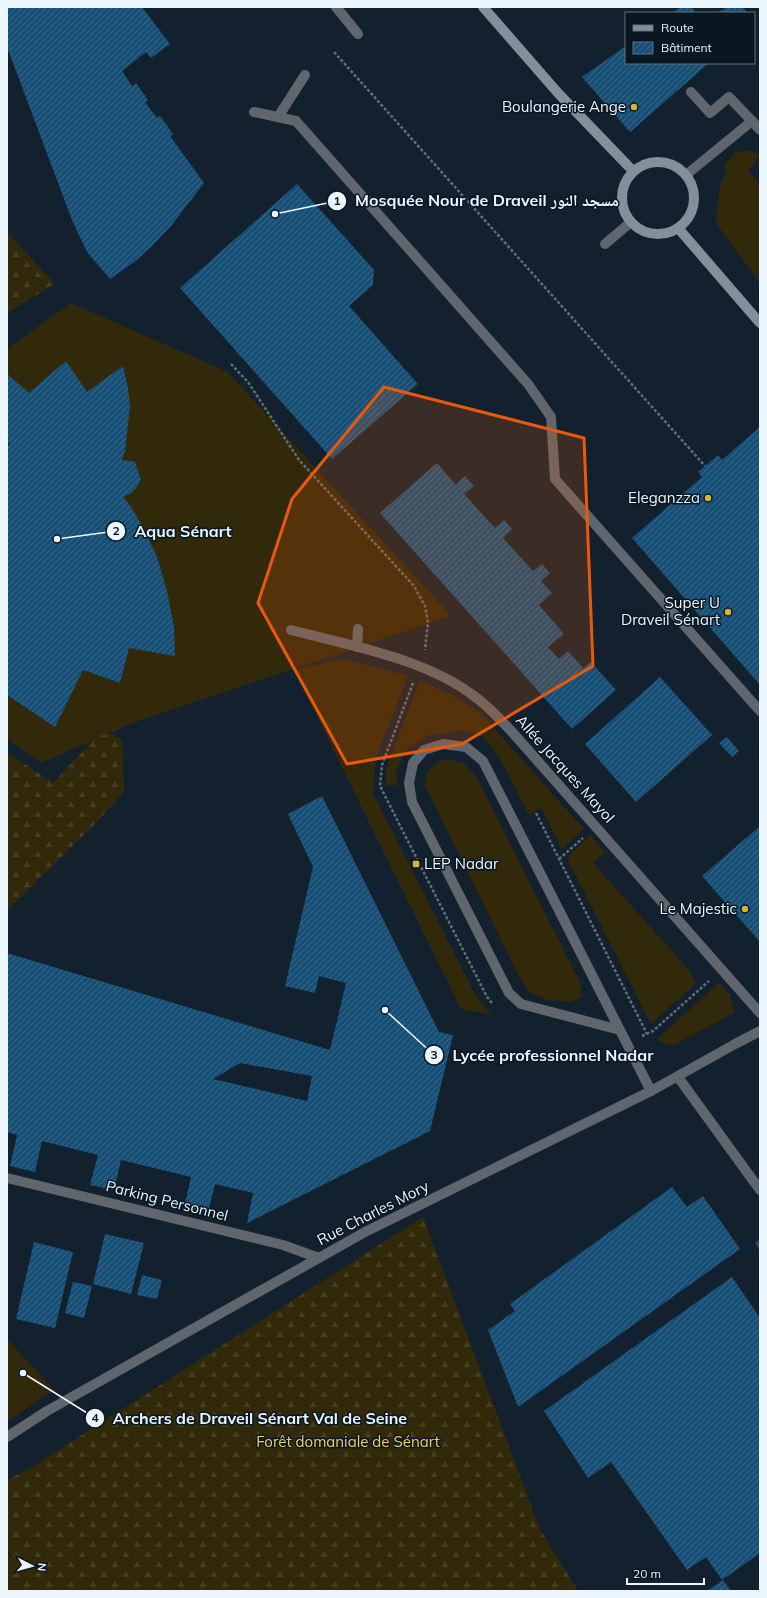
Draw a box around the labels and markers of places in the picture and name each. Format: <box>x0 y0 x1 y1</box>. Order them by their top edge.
place label: Boulangerie Ange <box>502 97 626 116</box>
marker: Boulangerie Ange <box>629 102 639 112</box>
callout: Mosquée Nour de Draveil مسجد النور <box>327 187 627 215</box>
place label: Eleganzza <box>628 488 700 507</box>
marker: Eleganzza <box>703 493 713 503</box>
callout: Aqua Sénart <box>106 517 239 545</box>
place label: Super U Draveil Sénart <box>621 593 720 629</box>
marker: Super U Draveil Sénart <box>723 607 733 617</box>
place label: LEP Nadar <box>424 854 499 873</box>
marker: LEP Nadar <box>411 859 421 869</box>
place label: Le Majestic <box>660 899 737 918</box>
marker: Le Majestic <box>740 904 750 914</box>
callout: Lycée professionnel Nadar <box>424 1041 661 1069</box>
callout: Archers de Draveil Sénart Val de Seine <box>85 1404 415 1432</box>

